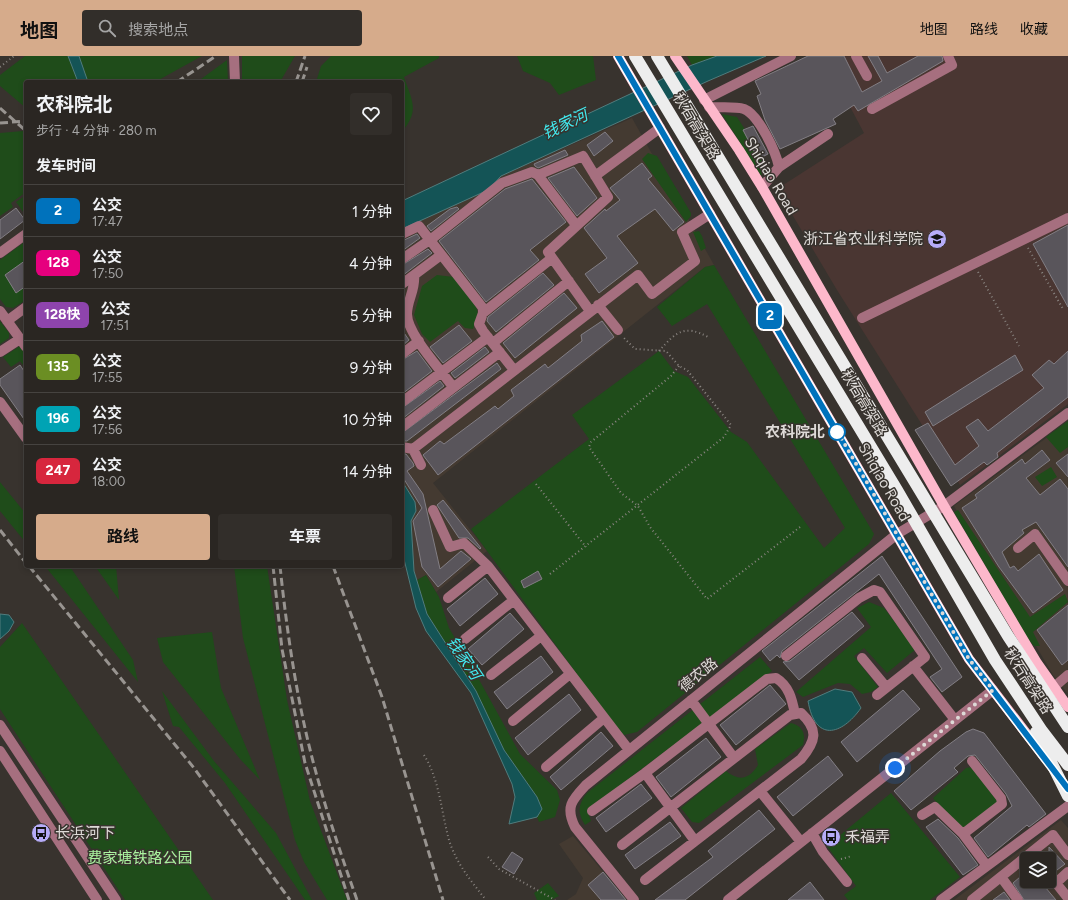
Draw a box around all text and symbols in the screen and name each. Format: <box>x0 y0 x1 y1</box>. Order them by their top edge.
search box <box>82 10 362 46</box>
icon: search <box>96 17 118 39</box>
text: 地图 <box>20 19 58 42</box>
text: 搜索地点 <box>128 21 188 39</box>
text: 地图 <box>920 21 948 38</box>
text: 路线 <box>970 21 998 38</box>
text: 收藏 <box>1020 21 1048 38</box>
street label: 秋石高架路 <box>669 89 723 163</box>
text: 农科院北 <box>36 93 112 116</box>
button: heart <box>350 93 392 135</box>
water label: 钱家河 <box>539 104 593 143</box>
text: 步行 · 4 分钟 · 280 m <box>36 123 157 138</box>
street label: Shiqiao Road <box>741 134 801 218</box>
text: 发车时间 <box>36 157 96 175</box>
text: 公交 <box>92 196 122 214</box>
text: 2 <box>54 202 62 219</box>
text: 1 分钟 <box>352 203 392 221</box>
text: 17:47 <box>92 214 123 229</box>
school or university icon: 浙江省农业科学院 <box>926 228 948 250</box>
place label: 浙江省农业科学院 <box>803 230 923 248</box>
text: 公交 <box>92 248 122 266</box>
text: 128 <box>47 254 69 271</box>
text: 4 分钟 <box>349 255 392 273</box>
text: 17:50 <box>92 266 123 281</box>
text: 公交 <box>101 300 131 318</box>
line badge: 2 <box>757 303 783 329</box>
text: 128快 <box>44 306 81 323</box>
text: 5 分钟 <box>350 307 392 325</box>
text: 2 <box>766 307 774 324</box>
text: 17:51 <box>101 318 129 333</box>
text: 公交 <box>92 352 122 370</box>
text: 135 <box>47 358 69 375</box>
text: 9 分钟 <box>350 359 392 377</box>
street label: 秋石高架路 <box>837 366 891 440</box>
text: 17:55 <box>92 370 123 385</box>
text: 公交 <box>92 404 122 422</box>
text: 196 <box>47 410 69 427</box>
text: 10 分钟 <box>342 411 392 429</box>
text: 17:56 <box>92 422 122 437</box>
place label: 农科院北 <box>765 423 825 441</box>
marker: 农科院北 <box>828 423 846 441</box>
street label: Shiqiao Road <box>854 439 914 525</box>
text: 公交 <box>92 456 122 474</box>
text: 247 <box>46 462 70 479</box>
text: 14 分钟 <box>343 463 392 481</box>
text: 18:00 <box>92 474 125 489</box>
button: 路线 <box>36 514 210 560</box>
button: 车票 <box>218 514 392 560</box>
water label: 钱家河 <box>443 633 487 686</box>
street label: 秋石高架路 <box>1000 645 1056 717</box>
street label: 德农路 <box>675 654 721 696</box>
your location <box>885 758 905 778</box>
bus stop icon: 长浜河下 <box>30 822 52 844</box>
place label: 长浜河下 <box>55 824 115 842</box>
bus stop icon: 禾福弄 <box>820 826 842 848</box>
place label: 禾福弄 <box>845 828 890 846</box>
park label: 费家塘铁路公园 <box>87 849 193 867</box>
map controls <box>1020 852 1056 888</box>
button: layers <box>1020 852 1056 888</box>

